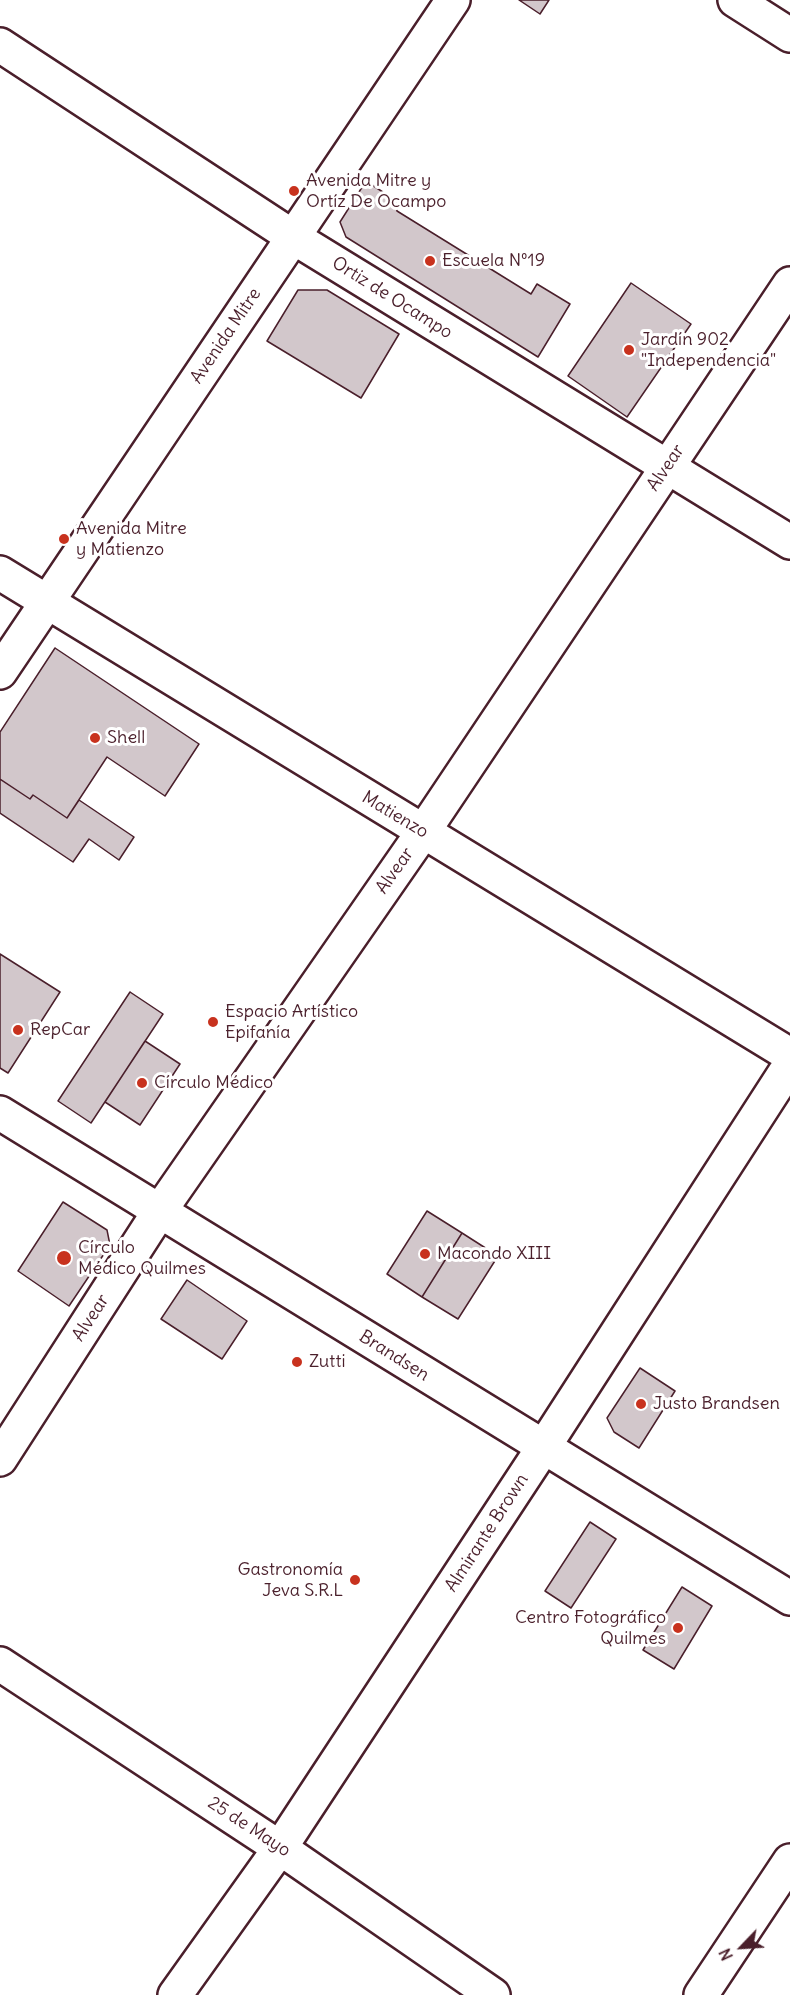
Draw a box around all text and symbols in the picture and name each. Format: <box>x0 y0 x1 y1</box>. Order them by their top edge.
place label: Avenida Mitre y Ortíz De Ocampo <box>306 170 446 213</box>
marker: Avenida Mitre y Ortíz De Ocampo <box>287 184 301 198</box>
place label: Escuela Nº19 <box>442 250 545 272</box>
street label: Ortiz de Ocampo <box>328 252 456 344</box>
marker: Escuela Nº19 <box>423 254 437 268</box>
street label: Avenida Mitre <box>186 284 266 388</box>
place label: Jardín 902 "Independencia" <box>641 329 776 372</box>
marker: Jardín 902 "Independencia" <box>622 343 636 357</box>
street label: Alvear <box>643 441 689 495</box>
place label: Avenida Mitre y Matienzo <box>76 518 187 560</box>
marker: Avenida Mitre y Matienzo <box>57 532 71 546</box>
place label: Shell <box>107 727 145 749</box>
marker: Shell <box>88 731 102 745</box>
street label: Matienzo <box>358 787 432 843</box>
street label: Alvear <box>371 844 419 898</box>
place label: Espacio Artístico Epifanía <box>225 1001 358 1044</box>
marker: Espacio Artístico Epifanía <box>206 1015 220 1029</box>
place label: RepCar <box>30 1019 90 1041</box>
marker: RepCar <box>11 1023 25 1037</box>
place label: Círculo Médico <box>154 1072 273 1094</box>
marker: Círculo Médico <box>135 1076 149 1090</box>
place label: Círculo Médico Quilmes <box>78 1237 206 1280</box>
place label: Macondo XIII <box>437 1243 551 1265</box>
marker: Macondo XIII <box>418 1247 432 1261</box>
marker: Círculo Médico Quilmes <box>55 1249 73 1267</box>
street label: Alvear <box>68 1290 114 1346</box>
street label: Brandsen <box>355 1326 433 1386</box>
place label: Zutti <box>309 1351 345 1373</box>
marker: Zutti <box>290 1355 304 1369</box>
place label: Justo Brandsen <box>653 1393 780 1415</box>
marker: Justo Brandsen <box>634 1397 648 1411</box>
street label: Almirante Brown <box>441 1470 533 1596</box>
place label: Gastronomía Jeva S.R.L <box>238 1559 343 1602</box>
marker: Gastronomía Jeva S.R.L <box>348 1573 362 1587</box>
place label: Centro Fotográfico Quilmes <box>515 1607 666 1650</box>
marker: Centro Fotográfico Quilmes <box>671 1621 685 1635</box>
street label: 25 de Mayo <box>204 1792 294 1862</box>
north arrow <box>712 1917 772 1977</box>
text: N <box>714 1945 737 1964</box>

